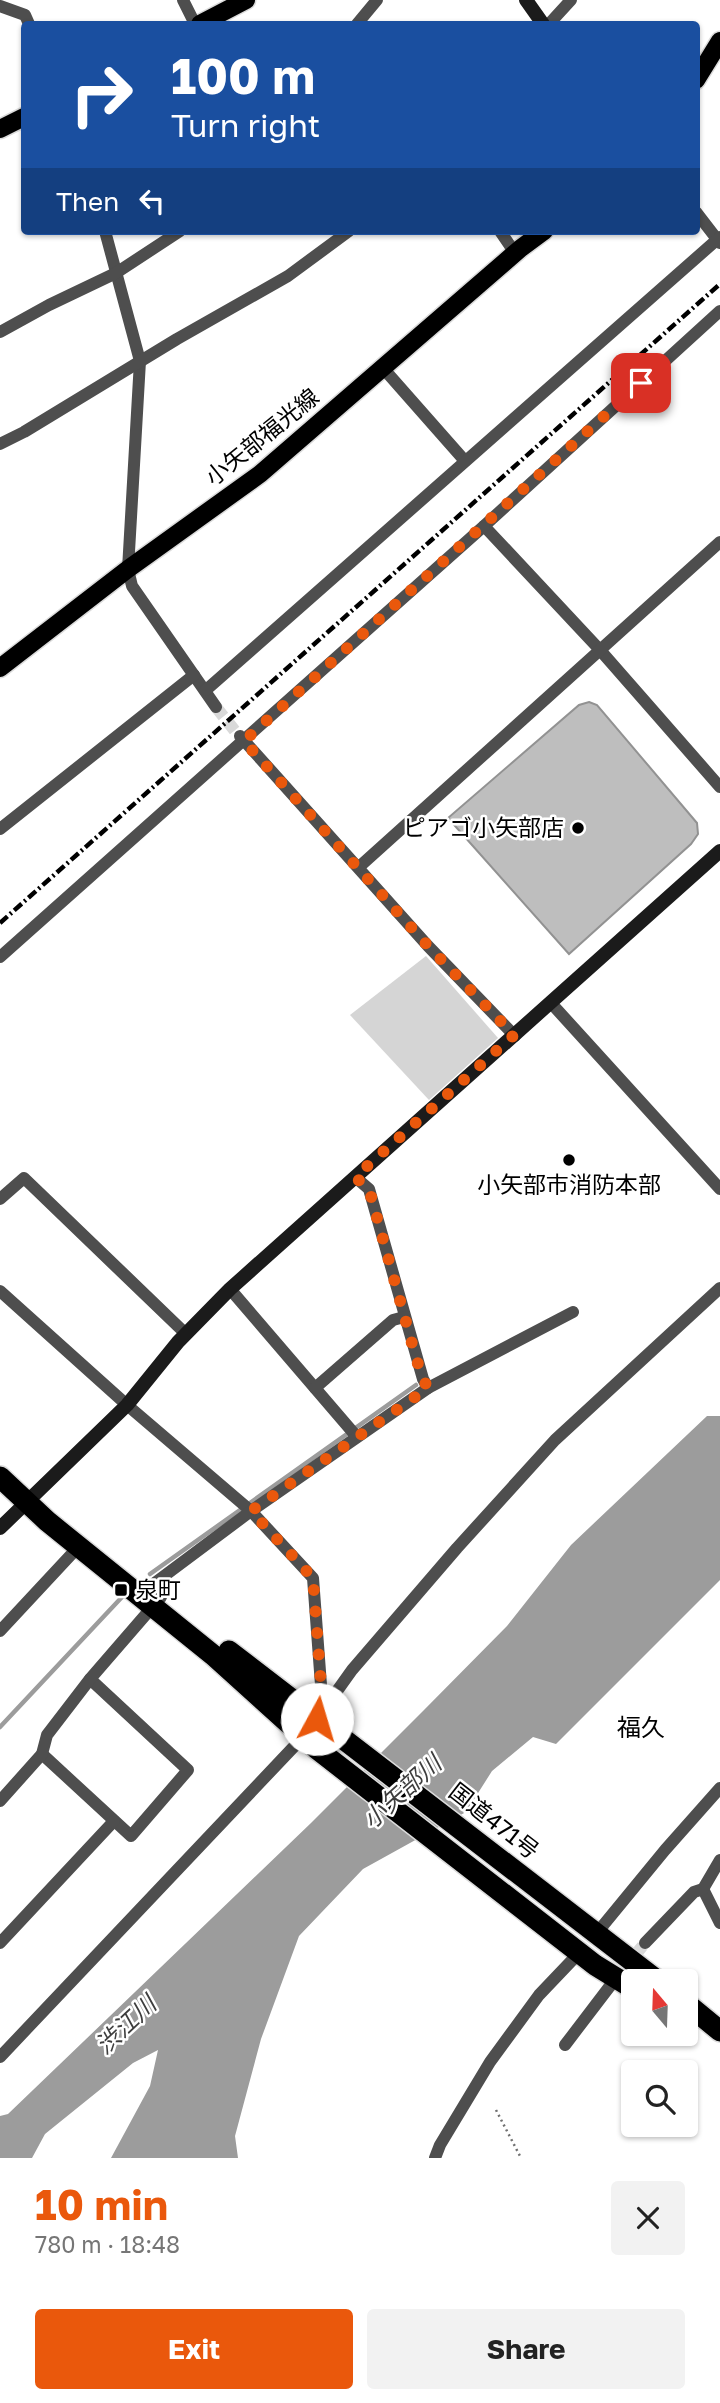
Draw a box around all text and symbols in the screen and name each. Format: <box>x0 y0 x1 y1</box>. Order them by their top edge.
text: 100 m <box>171 46 315 105</box>
icon: right <box>56 49 147 140</box>
text: Turn right <box>171 106 320 144</box>
icon: left <box>133 182 171 220</box>
text: Then <box>56 186 119 217</box>
pin <box>611 353 671 413</box>
icon: arrive <box>622 364 660 402</box>
street label: 小矢部福光線 <box>199 382 324 491</box>
place label: ピアゴ小矢部店 <box>403 813 564 841</box>
marker: ピアゴ小矢部店 <box>570 820 586 836</box>
marker: 小矢部市消防本部 <box>561 1152 577 1168</box>
place label: 小矢部市消防本部 <box>477 1170 661 1198</box>
place label: 泉町 <box>135 1575 181 1603</box>
marker: 泉町 <box>113 1582 129 1598</box>
position arrow <box>280 1682 354 1756</box>
district label: 福久 <box>617 1712 665 1741</box>
water label: 小矢部川 <box>356 1746 449 1834</box>
street label: 国道471号 <box>444 1776 545 1864</box>
north arrow <box>621 1969 698 2046</box>
map controls <box>621 1969 698 2137</box>
water label: 渋江川 <box>89 1987 163 2059</box>
button: search <box>621 2060 698 2137</box>
text: 10 min <box>35 2179 168 2229</box>
button: close <box>611 2181 685 2255</box>
text: 780 m · 18:48 <box>35 2230 180 2258</box>
button: Exit <box>35 2309 353 2389</box>
button: Share <box>367 2309 685 2389</box>

